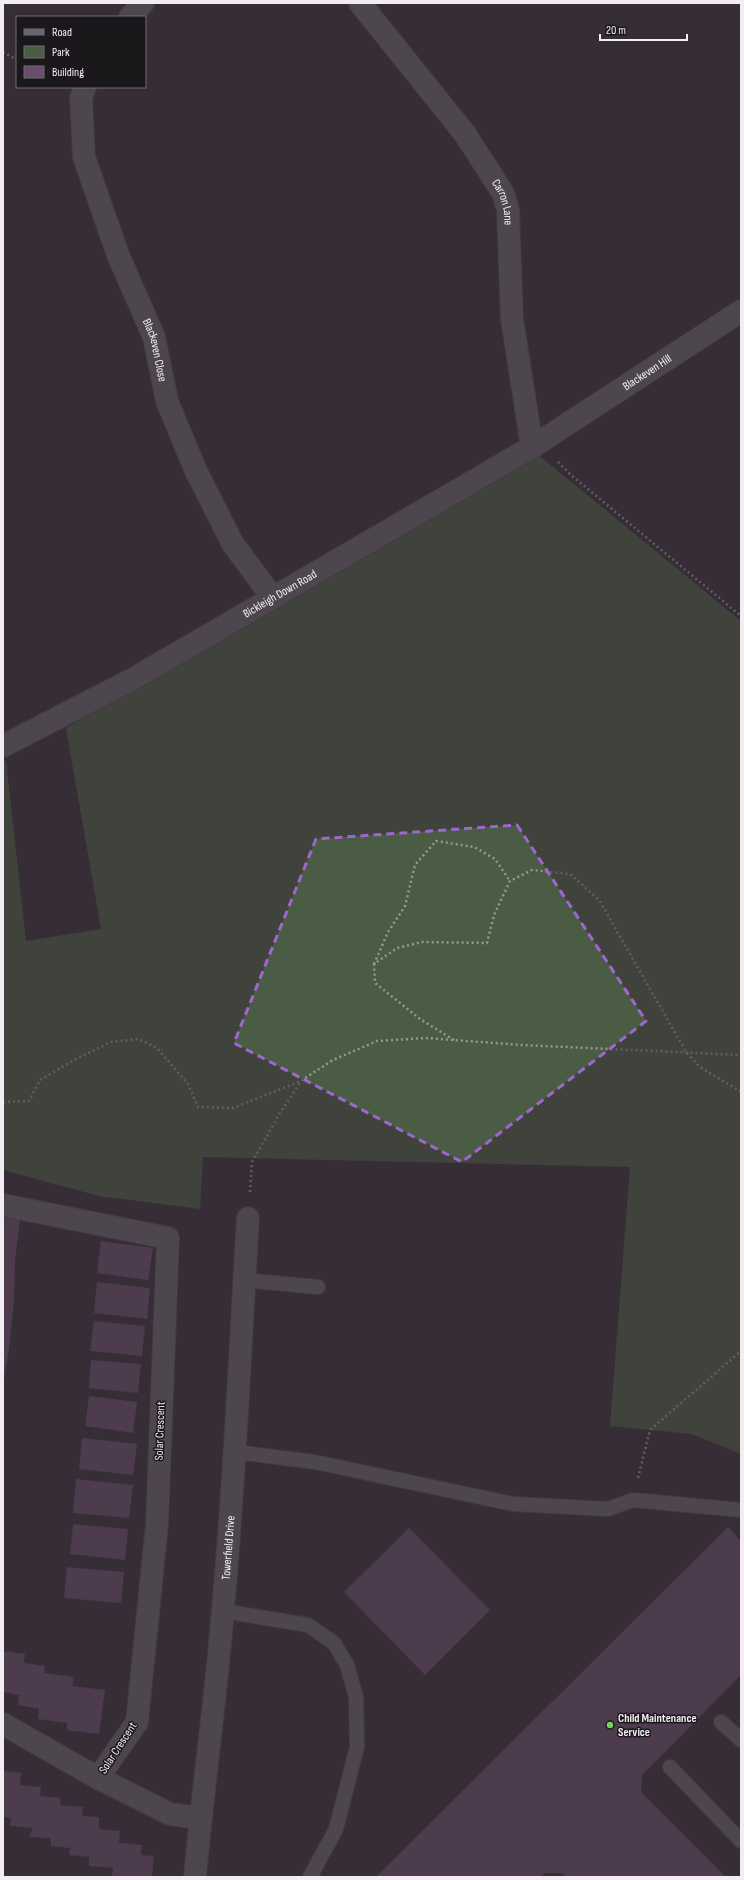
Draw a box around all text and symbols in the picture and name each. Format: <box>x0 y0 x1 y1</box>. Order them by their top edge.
legend <box>16 16 146 88</box>
scale bar <box>600 16 687 42</box>
text: 20 m <box>606 23 626 38</box>
text: Road <box>52 25 72 40</box>
text: Park <box>52 45 70 60</box>
text: Building <box>52 65 84 80</box>
street label: Carron Lane <box>489 176 516 226</box>
street label: Blackeven Close <box>139 316 170 383</box>
street label: Blackeven Hill <box>620 351 674 394</box>
street label: Bickleigh Down Road <box>240 566 319 621</box>
street label: Solar Crescent <box>151 1401 169 1461</box>
street label: Towerfield Drive <box>218 1515 238 1580</box>
place label: Child Maintenance Service <box>618 1711 697 1740</box>
street label: Solar Crescent <box>96 1719 141 1777</box>
marker: Child Maintenance Service <box>605 1720 615 1730</box>

